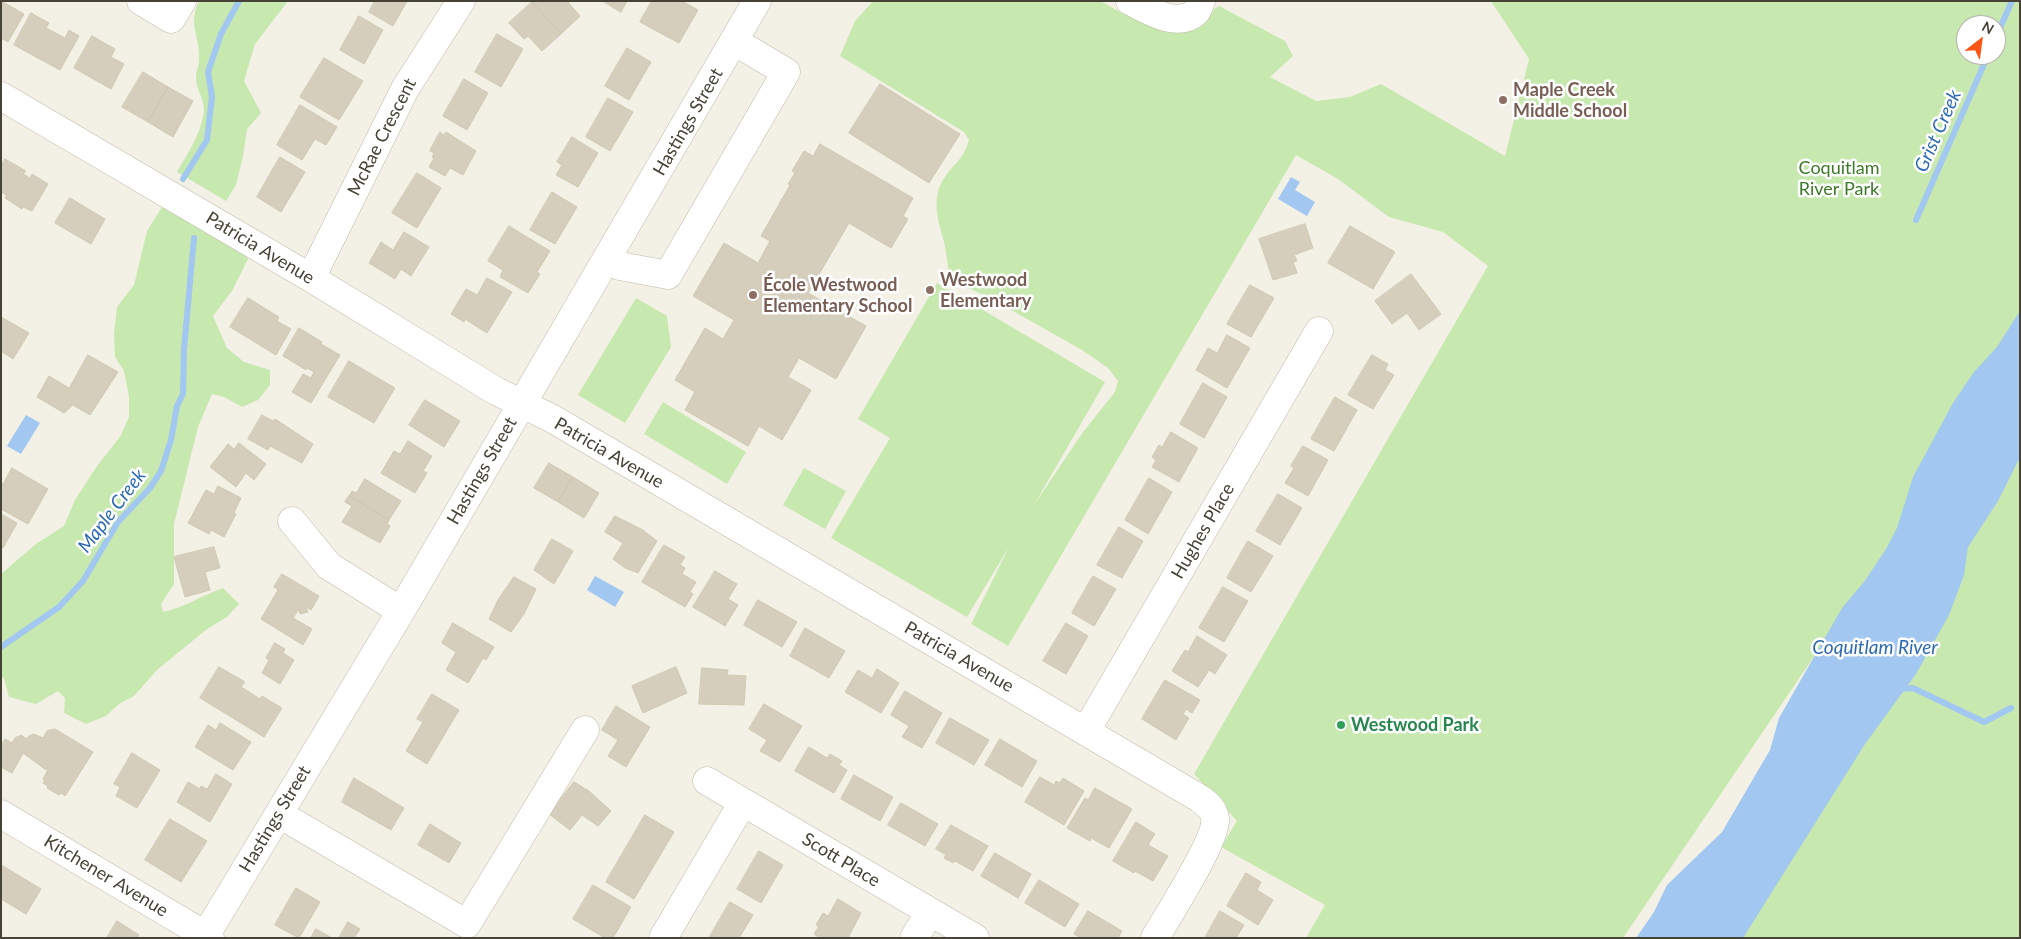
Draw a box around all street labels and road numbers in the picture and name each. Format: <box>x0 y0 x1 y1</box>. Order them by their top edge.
street label: Hastings Street <box>649 64 727 180</box>
street label: McRae Crescent <box>343 75 421 199</box>
street label: Patricia Avenue <box>202 207 318 289</box>
street label: Hastings Street <box>443 413 521 529</box>
street label: Patricia Avenue <box>550 413 668 493</box>
street label: Hughes Place <box>1167 479 1239 583</box>
street label: Patricia Avenue <box>900 617 1018 697</box>
street label: Hastings Street <box>235 762 315 876</box>
street label: Scott Place <box>798 828 884 892</box>
street label: Kitchener Avenue <box>40 830 172 922</box>

